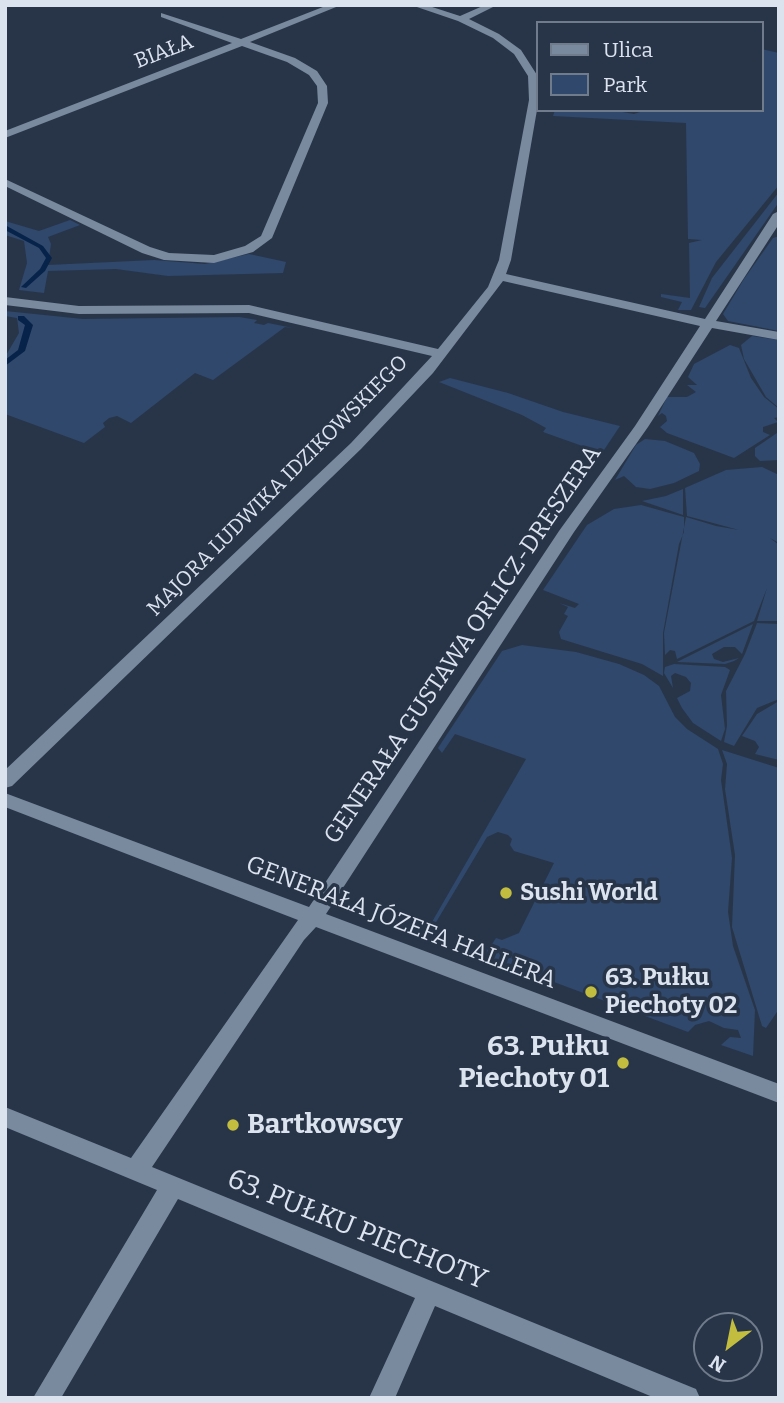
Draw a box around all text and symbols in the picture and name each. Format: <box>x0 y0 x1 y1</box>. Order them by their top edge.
legend <box>536 21 763 112</box>
street label: BIAŁA <box>131 29 197 75</box>
text: Ulica <box>603 37 653 63</box>
text: Park <box>603 72 647 98</box>
street label: MAJORA LUDWIKA IDZIKOWSKIEGO <box>142 350 414 622</box>
street label: GENERAŁA GUSTAWA ORLICZ-DRESZERA <box>318 440 608 850</box>
street label: GENERAŁA JÓZEFA HALLERA <box>242 850 560 996</box>
place label: Sushi World <box>520 879 658 907</box>
marker: Sushi World <box>498 885 514 901</box>
place label: 63. Pułku Piechoty 02 <box>605 964 737 1020</box>
marker: 63. Pułku Piechoty 02 <box>583 984 599 1000</box>
place label: 63. Pułku Piechoty 01 <box>458 1030 609 1096</box>
marker: 63. Pułku Piechoty 01 <box>615 1055 631 1071</box>
place label: Bartkowscy <box>247 1108 402 1142</box>
marker: Bartkowscy <box>225 1117 241 1133</box>
street label: 63. PUŁKU PIECHOTY <box>222 1163 492 1297</box>
north arrow <box>693 1312 763 1382</box>
text: N <box>705 1350 730 1377</box>

